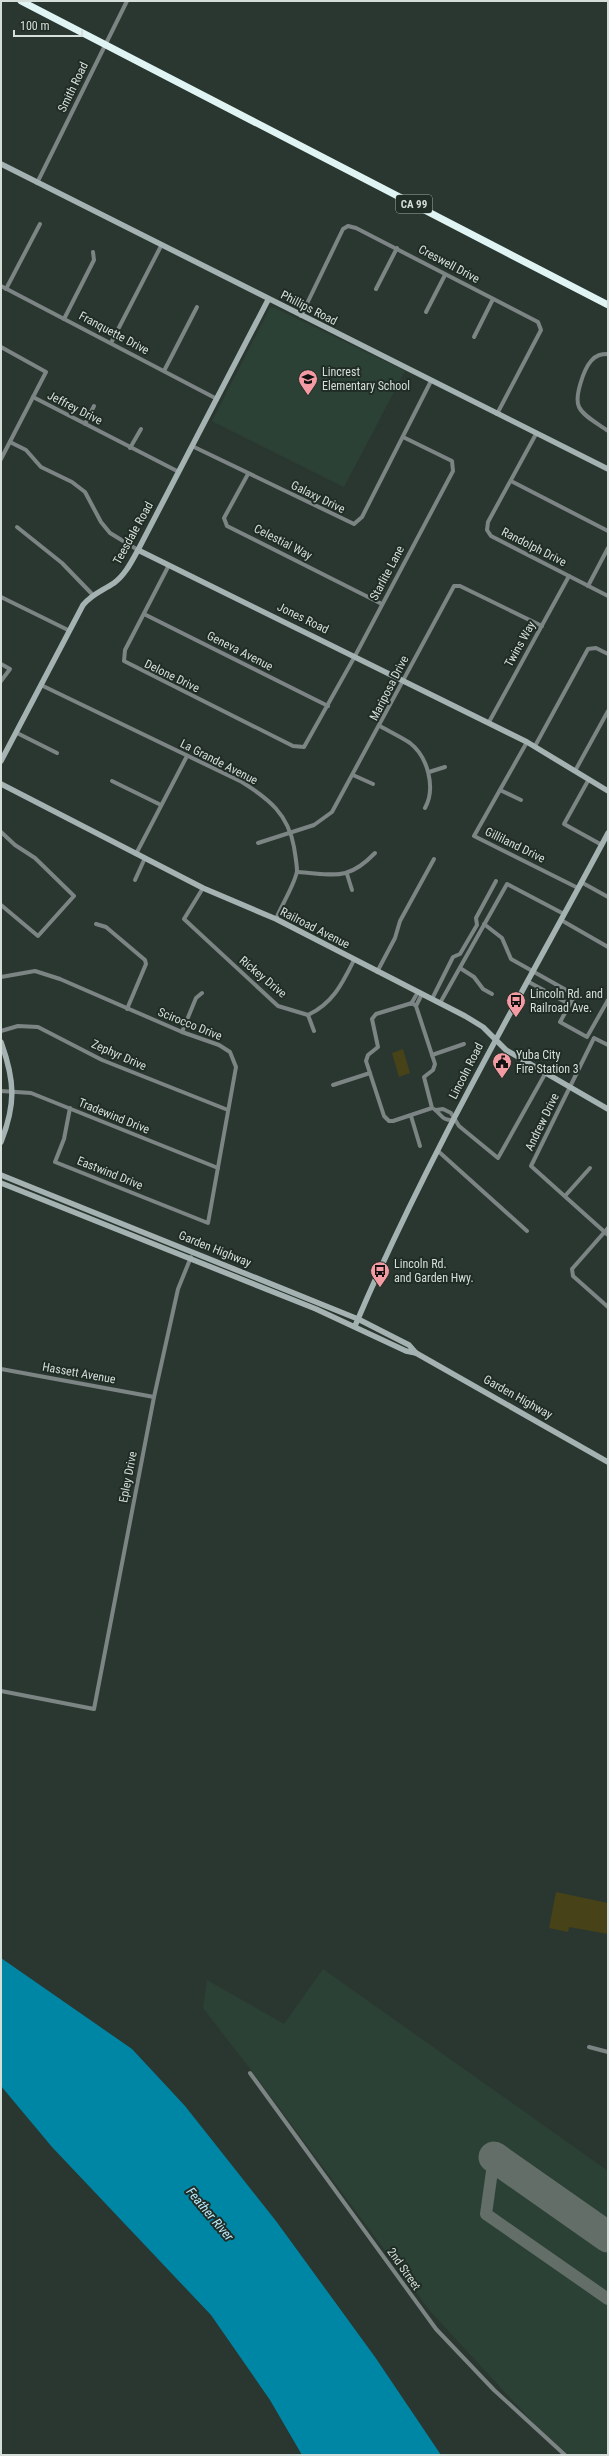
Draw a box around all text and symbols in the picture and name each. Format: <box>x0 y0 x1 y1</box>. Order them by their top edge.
scale bar <box>14 12 82 38</box>
text: 100 m <box>20 19 50 33</box>
street label: Smith Road <box>55 60 91 114</box>
road number: CA 99 <box>396 195 432 213</box>
street label: Creswell Drive <box>416 242 482 286</box>
street label: Phillips Road <box>278 288 340 328</box>
street label: Franquette Drive <box>77 309 152 358</box>
place label: Lincrest Elementary School <box>322 365 410 393</box>
school or university icon: Lincrest Elementary School <box>297 368 319 396</box>
street label: Jeffrey Drive <box>45 388 105 428</box>
street label: Galaxy Drive <box>289 478 348 516</box>
street label: Teesdale Road <box>110 499 156 567</box>
street label: Celestial Way <box>252 521 314 563</box>
street label: Randolph Drive <box>499 525 569 570</box>
street label: Starlite Lane <box>367 543 407 603</box>
street label: Jones Road <box>275 600 331 636</box>
street label: Twins Way <box>502 619 538 669</box>
street label: Geneva Avenue <box>205 628 276 674</box>
street label: Mariposa Drive <box>367 653 412 723</box>
street label: Delone Drive <box>142 657 202 695</box>
street label: La Grande Avenue <box>178 736 260 788</box>
street label: Gilliland Drive <box>483 824 548 866</box>
street label: Railroad Avenue <box>278 904 352 952</box>
street label: Rickey Drive <box>237 953 290 1001</box>
place label: Lincoln Rd. and Railroad Ave. <box>530 987 603 1015</box>
bus stop icon: Lincoln Rd. and Railroad Ave. <box>505 990 527 1018</box>
street label: Scirocco Drive <box>156 1005 224 1043</box>
street label: Zephyr Drive <box>89 1037 149 1074</box>
street label: Lincoln Road <box>446 1040 486 1101</box>
place label: Yuba City Fire Station 3 <box>516 1048 579 1076</box>
public building icon: Yuba City Fire Station 3 <box>491 1051 513 1079</box>
street label: Andrew Drive <box>522 1091 562 1153</box>
street label: Tradewind Drive <box>76 1095 152 1137</box>
street label: Eastwind Drive <box>75 1153 145 1193</box>
street label: Garden Highway <box>177 1228 253 1270</box>
place label: Lincoln Rd. and Garden Hwy. <box>394 1257 474 1285</box>
bus stop icon: Lincoln Rd. and Garden Hwy. <box>369 1260 391 1288</box>
street label: Hassett Avenue <box>41 1360 117 1386</box>
street label: Garden Highway <box>481 1372 555 1422</box>
street label: Epley Drive <box>116 1450 140 1504</box>
water label: Feather River <box>183 2184 237 2245</box>
street label: 2nd Street <box>384 2245 424 2293</box>

